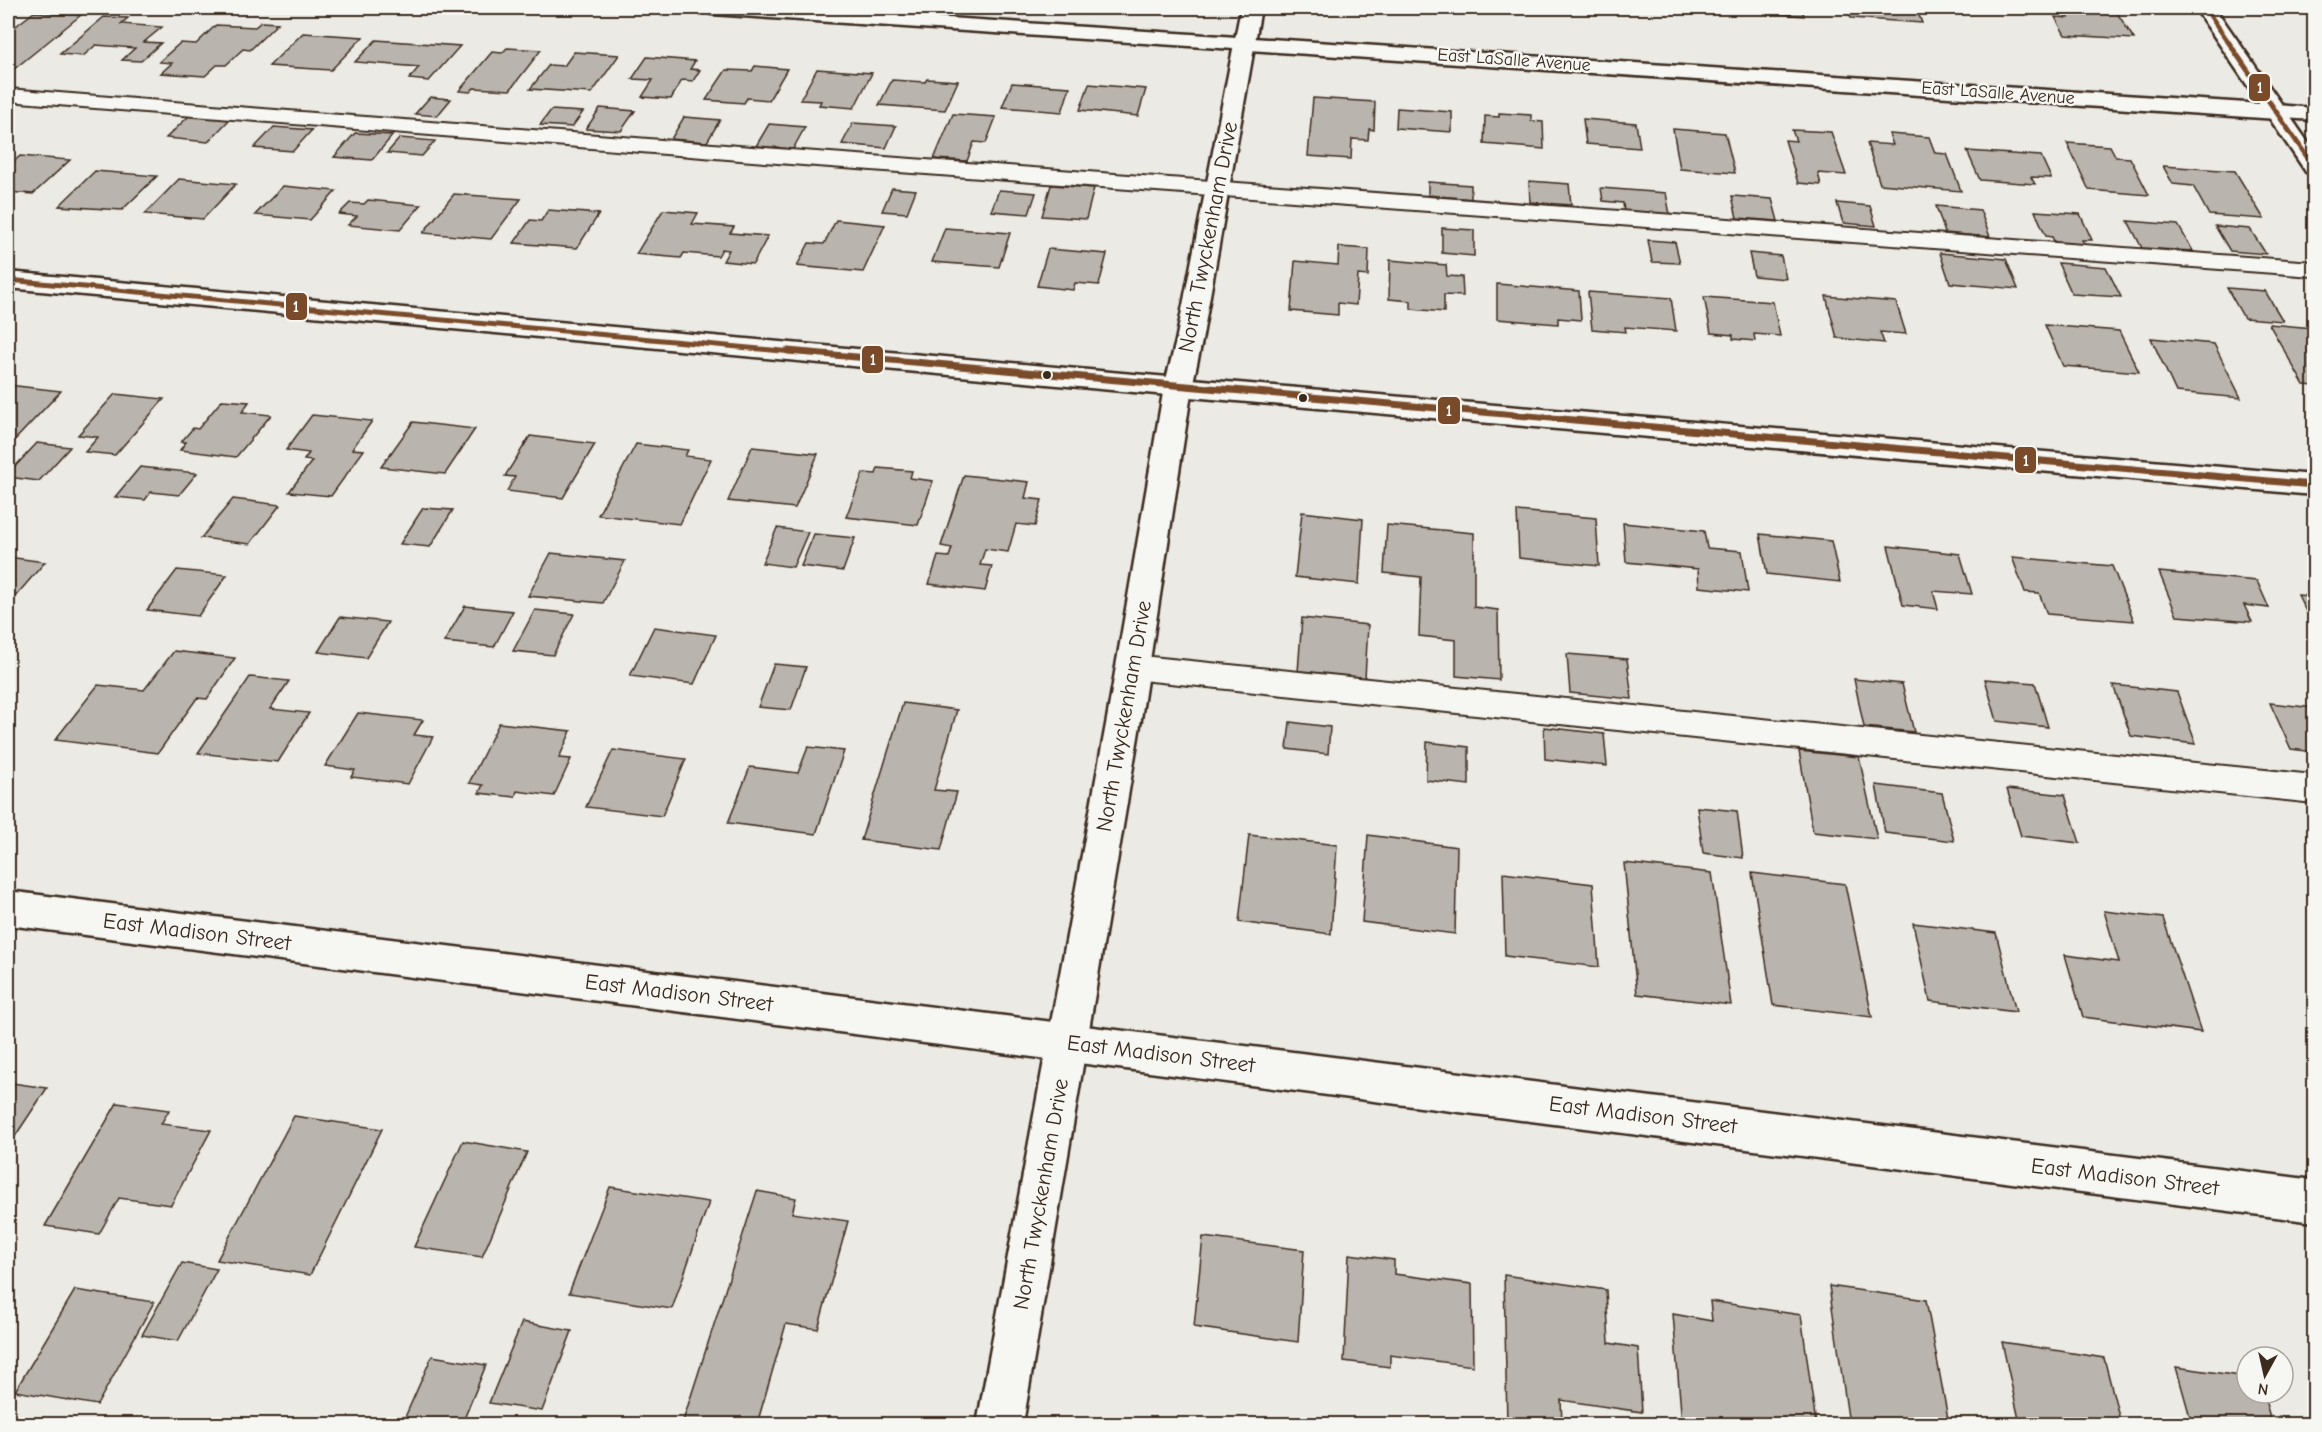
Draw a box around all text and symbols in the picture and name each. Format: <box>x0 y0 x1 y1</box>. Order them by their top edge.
street label: East LaSalle Avenue <box>1437 44 1591 76</box>
line badge: 1 <box>2248 73 2271 102</box>
street label: East LaSalle Avenue <box>1921 77 2075 109</box>
text: 1 <box>2257 79 2263 97</box>
street label: North Twyckenham Drive <box>1173 119 1243 355</box>
line badge: 1 <box>285 292 308 321</box>
text: 1 <box>293 298 299 316</box>
line badge: 1 <box>861 345 884 374</box>
text: 1 <box>870 351 876 369</box>
unlabelled marker <box>1041 369 1053 381</box>
unlabelled marker <box>1297 392 1309 404</box>
line badge: 1 <box>1437 396 1461 425</box>
text: 1 <box>1446 402 1452 420</box>
line badge: 1 <box>2014 446 2037 474</box>
text: 1 <box>2023 452 2029 470</box>
street label: North Twyckenham Drive <box>1091 598 1157 834</box>
street label: East Madison Street <box>102 908 293 957</box>
street label: East Madison Street <box>584 969 775 1018</box>
street label: East Madison Street <box>1066 1030 1257 1079</box>
street label: North Twyckenham Drive <box>1008 1076 1074 1312</box>
street label: East Madison Street <box>1548 1091 1739 1140</box>
street label: East Madison Street <box>2030 1153 2221 1202</box>
north arrow <box>2235 1345 2295 1405</box>
text: N <box>2257 1379 2269 1399</box>

